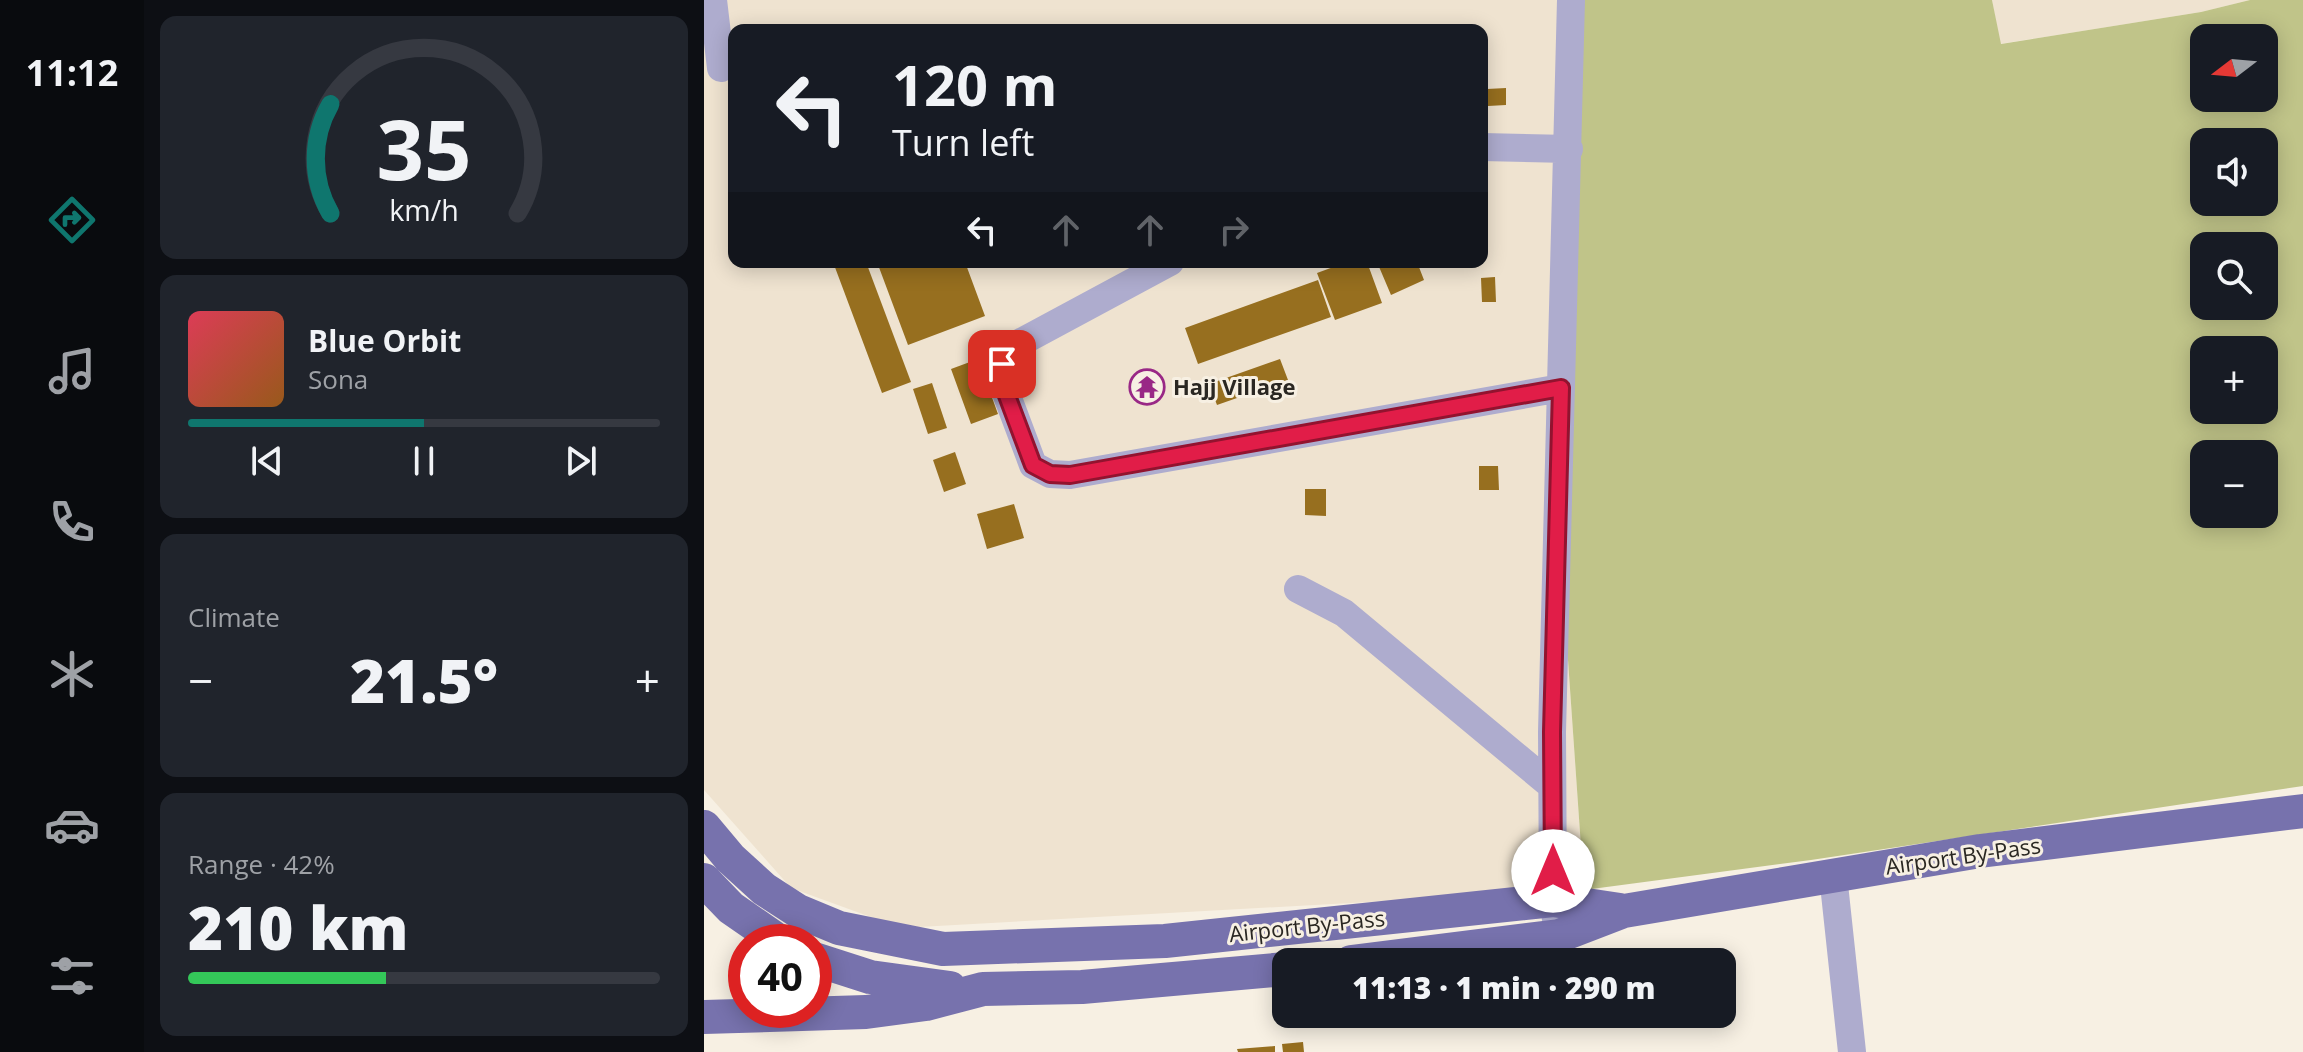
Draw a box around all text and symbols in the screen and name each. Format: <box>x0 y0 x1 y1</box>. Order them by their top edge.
north arrow <box>2190 24 2278 112</box>
map controls <box>2190 24 2278 528</box>
text: 120 m <box>892 46 1058 122</box>
text: 11:12 <box>26 48 118 97</box>
icon: left <box>760 56 864 160</box>
text: 35 <box>376 90 472 203</box>
text: Turn left <box>892 118 1034 167</box>
button: sound <box>2190 128 2278 216</box>
text: km/h <box>389 190 459 229</box>
icon: directions <box>44 192 100 248</box>
icon: left <box>960 208 1004 252</box>
icon: ahead <box>1044 208 1088 252</box>
icon: ahead <box>1128 208 1172 252</box>
icon: right <box>1212 208 1256 252</box>
button: search <box>2190 232 2278 320</box>
text: Blue Orbit <box>308 320 461 361</box>
pin <box>968 330 1036 398</box>
button: + <box>2190 336 2278 424</box>
icon: arrive <box>980 342 1024 386</box>
icon: music <box>44 343 100 399</box>
text: Sona <box>308 361 368 397</box>
temple icon: Hajj Village <box>1128 368 1166 406</box>
place label: Hajj Village <box>1173 371 1295 401</box>
icon: previous <box>245 439 289 483</box>
icon: pause <box>402 439 446 483</box>
icon: next <box>559 439 603 483</box>
button: − <box>2190 440 2278 528</box>
icon: phone <box>44 494 100 550</box>
text: Climate <box>188 599 280 635</box>
text: 21.5° <box>350 639 498 721</box>
icon: climate <box>44 646 100 702</box>
text: − <box>188 650 213 710</box>
text: + <box>635 650 660 710</box>
icon: car <box>44 797 100 853</box>
position arrow <box>1511 829 1595 913</box>
street label: Airport By-Pass <box>1883 829 2042 881</box>
text: Range · 42% <box>188 846 335 882</box>
text: 210 km <box>188 886 409 968</box>
street label: Airport By-Pass <box>1228 902 1386 948</box>
speed limit sign: 40 <box>728 924 832 1028</box>
icon: filters <box>44 948 100 1004</box>
text: 11:13 · 1 min · 290 m <box>1352 967 1656 1008</box>

